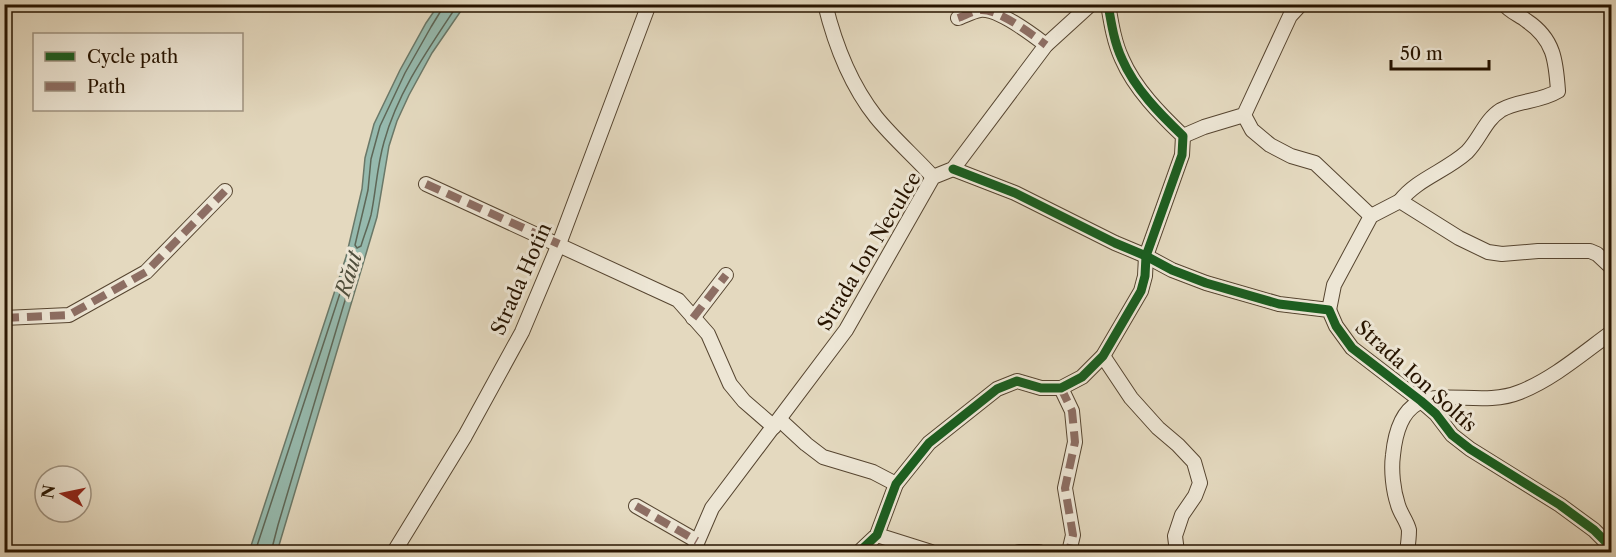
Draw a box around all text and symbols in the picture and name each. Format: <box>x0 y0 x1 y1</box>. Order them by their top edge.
legend <box>33 33 243 111</box>
scale bar <box>1391 33 1488 71</box>
text: 50 m <box>1400 43 1443 65</box>
text: Cycle path <box>87 46 178 68</box>
text: Path <box>87 76 126 98</box>
street label: Strada Ion Neculce <box>812 167 926 335</box>
street label: Strada Hotin <box>486 219 557 339</box>
water label: Răut <box>329 247 368 301</box>
street label: Strada Ion Soltîs <box>1350 315 1482 437</box>
north arrow <box>33 464 93 524</box>
text: N <box>37 483 59 500</box>

